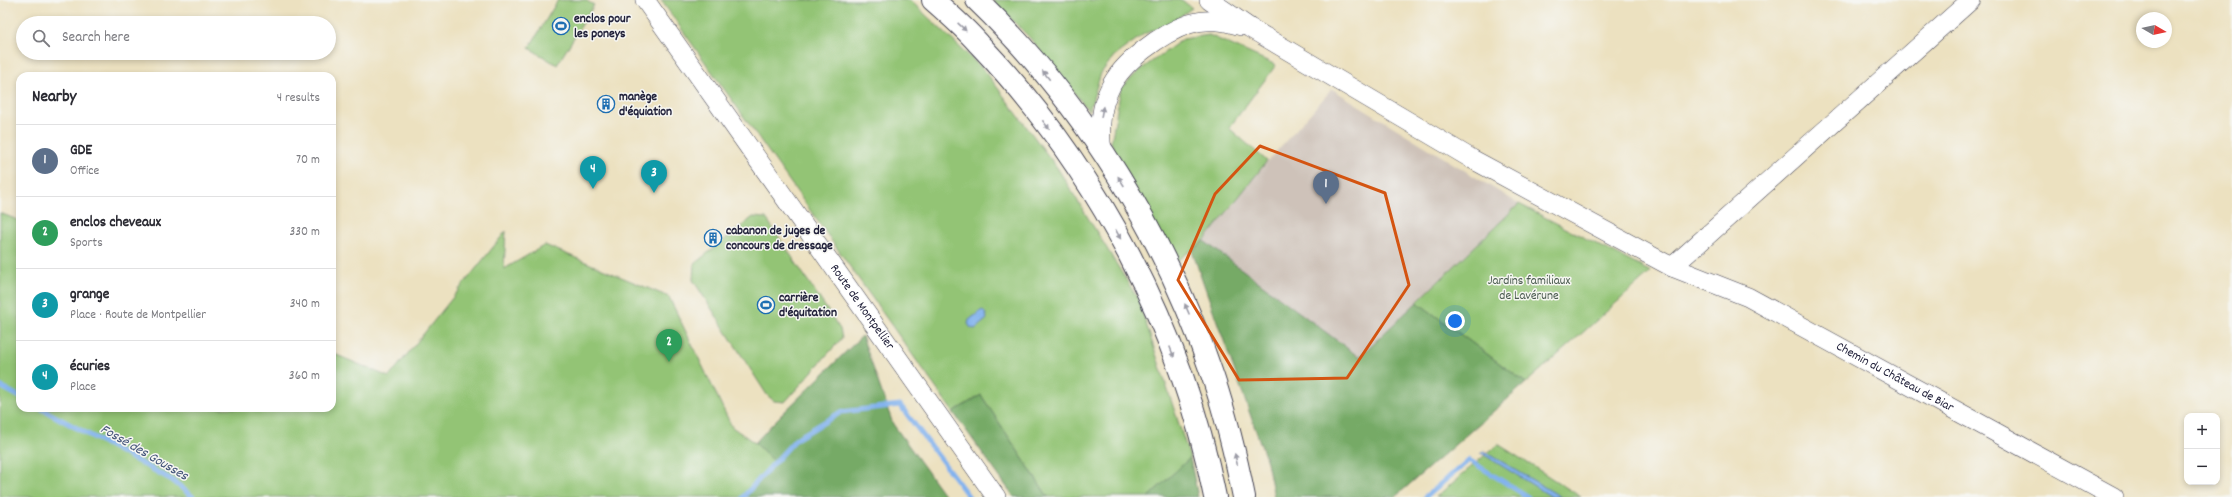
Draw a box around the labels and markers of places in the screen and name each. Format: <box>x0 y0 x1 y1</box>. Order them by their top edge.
place label: enclos pour les poneys <box>574 10 632 44</box>
sports icon: enclos pour les poneys <box>551 16 571 36</box>
place label: manège d'équiation <box>619 88 672 122</box>
building icon: manège d'équiation <box>596 94 616 114</box>
pin: 4 <box>580 156 606 189</box>
pin: 3 <box>641 160 667 193</box>
pin: 1 <box>1313 171 1339 204</box>
place label: cabanon de juges de concours de dressage <box>726 222 833 256</box>
building icon: cabanon de juges de concours de dressage <box>703 228 723 248</box>
place label: carrière d'équitation <box>779 289 837 323</box>
sports icon: carrière d'équitation <box>756 295 776 315</box>
pin: 2 <box>656 329 682 362</box>

